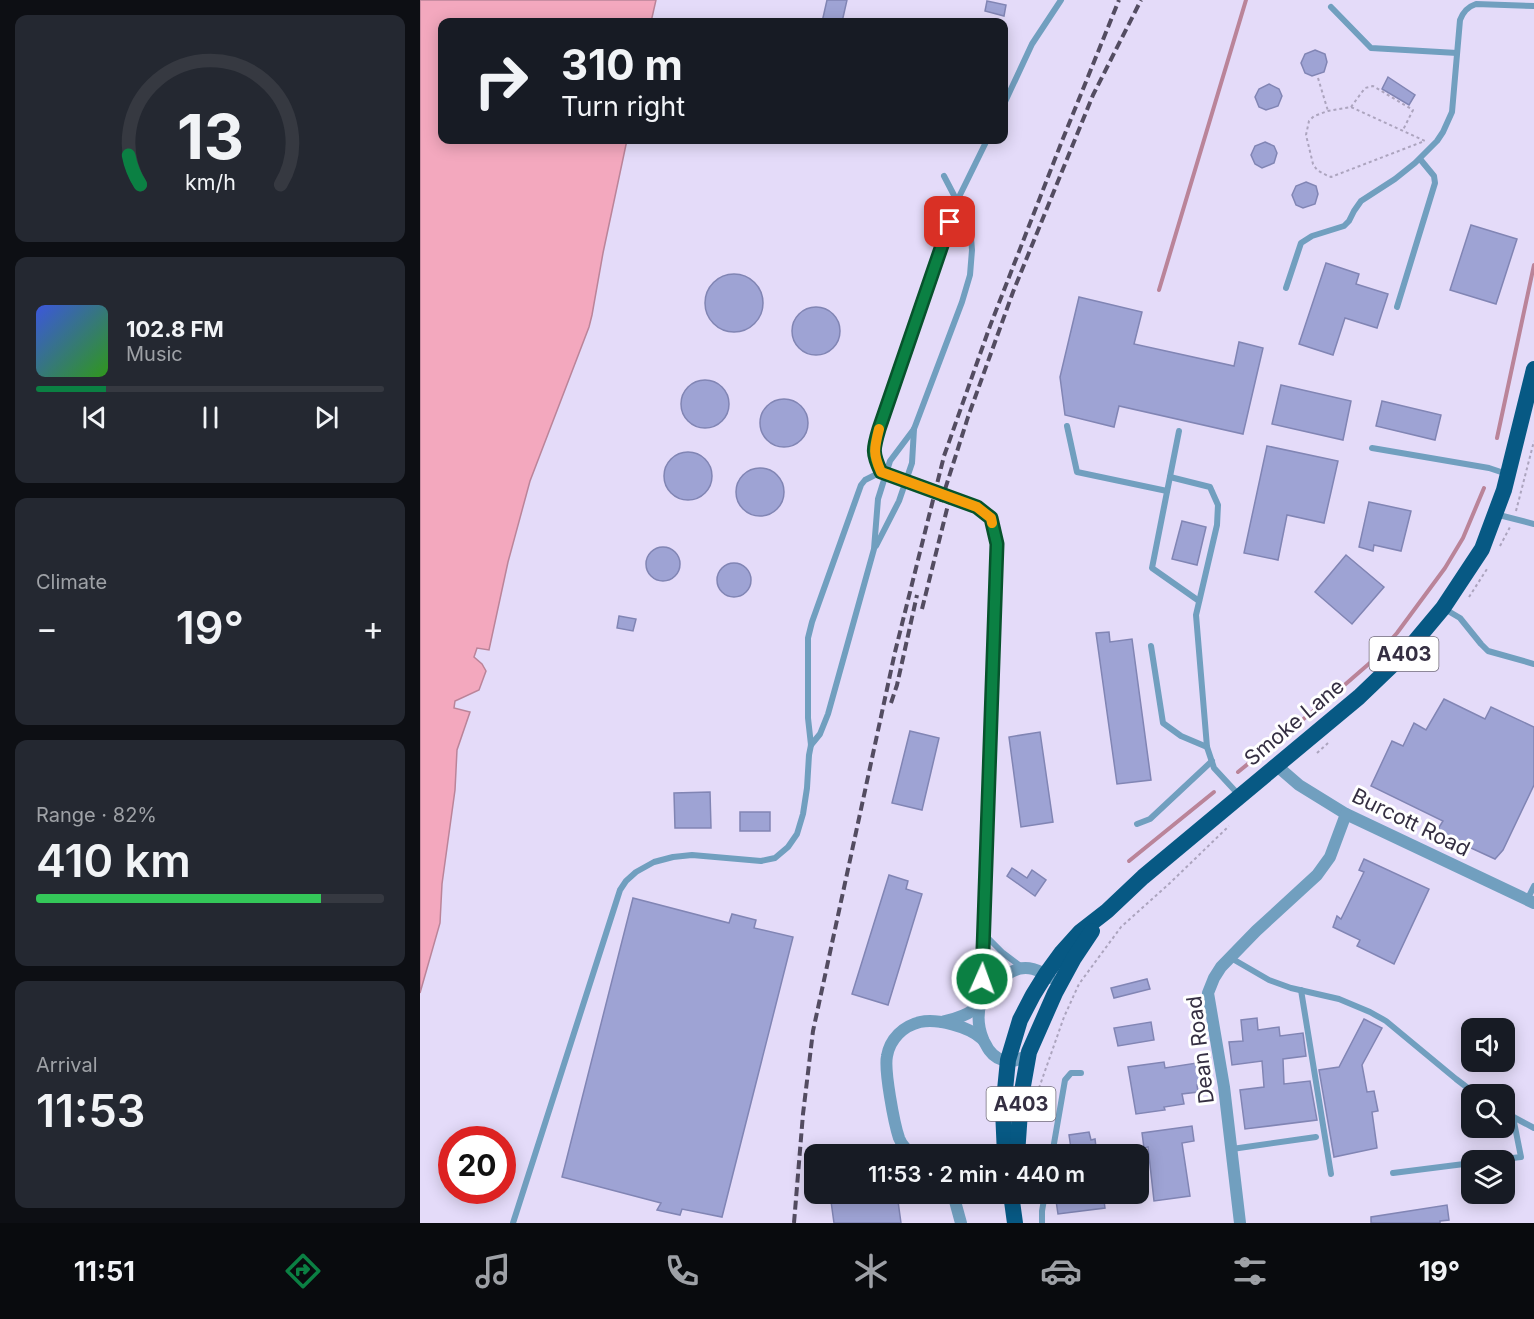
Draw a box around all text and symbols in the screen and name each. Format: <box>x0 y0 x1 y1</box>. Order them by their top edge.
text: 310 m <box>561 39 683 90</box>
icon: right <box>462 42 540 120</box>
text: Turn right <box>561 90 685 123</box>
text: 13 <box>176 99 244 174</box>
text: km/h <box>185 170 235 196</box>
pin <box>924 196 975 247</box>
icon: arrive <box>933 205 966 238</box>
text: 102.8 FM <box>126 316 224 342</box>
text: Music <box>126 342 183 366</box>
icon: previous <box>78 401 111 434</box>
icon: pause <box>194 401 227 434</box>
icon: next <box>310 401 343 434</box>
text: Climate <box>36 570 107 594</box>
text: 19° <box>176 600 244 655</box>
text: − <box>36 608 58 648</box>
text: + <box>362 608 384 648</box>
road number: A403 <box>1370 637 1438 671</box>
street label: Smoke Lane <box>1239 673 1349 771</box>
street label: Burcott Road <box>1348 783 1474 861</box>
text: Range · 82% <box>36 803 157 827</box>
text: 410 km <box>36 833 191 888</box>
position arrow <box>950 947 1014 1011</box>
street label: Dean Road <box>1181 995 1219 1105</box>
map controls <box>1461 1018 1515 1204</box>
button: sound <box>1461 1018 1515 1072</box>
text: Arrival <box>36 1053 98 1077</box>
text: 11:53 <box>36 1083 145 1138</box>
button: search <box>1461 1084 1515 1138</box>
road number: A403 <box>986 1087 1056 1121</box>
speed limit sign: 20 <box>438 1126 516 1204</box>
button: layers <box>1461 1150 1515 1204</box>
text: 11:53 · 2 min · 440 m <box>868 1161 1085 1187</box>
icon: directions <box>282 1250 324 1292</box>
icon: music <box>472 1250 514 1292</box>
icon: phone <box>661 1250 703 1292</box>
icon: climate <box>850 1250 892 1292</box>
icon: car <box>1040 1250 1082 1292</box>
icon: filters <box>1229 1250 1271 1292</box>
text: 11:51 <box>74 1255 135 1288</box>
text: 19° <box>1419 1255 1460 1288</box>

